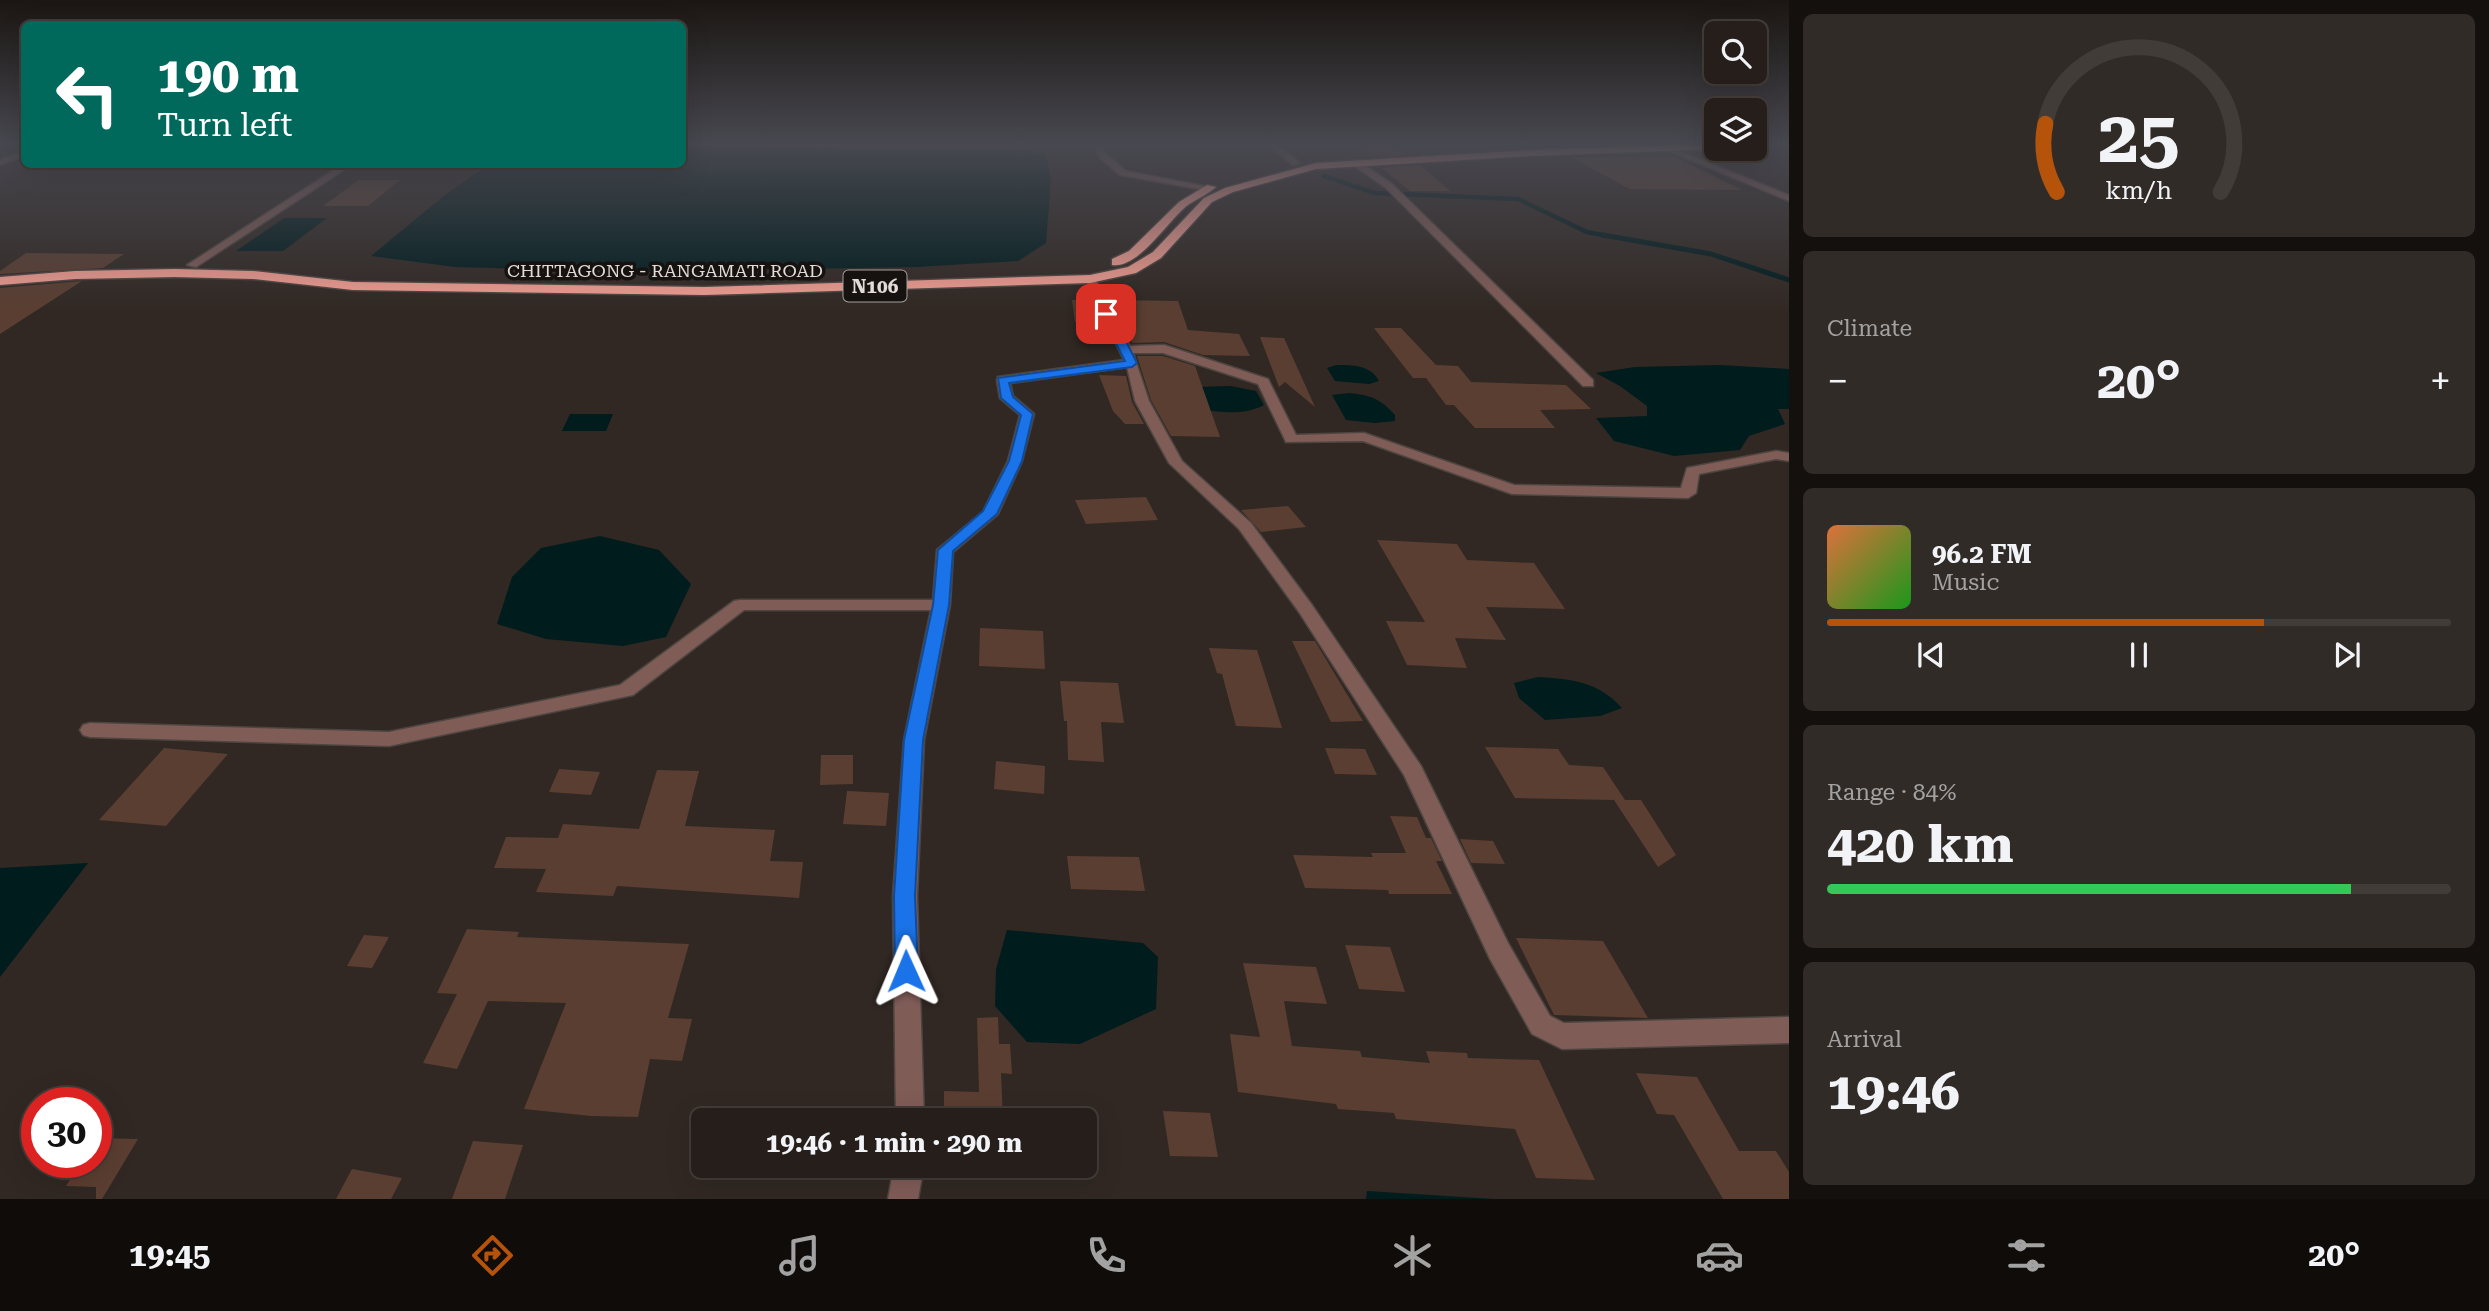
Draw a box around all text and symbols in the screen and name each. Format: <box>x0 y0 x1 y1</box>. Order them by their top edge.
map controls <box>1704 21 1767 161</box>
button: search <box>1704 21 1767 84</box>
text: 190 m <box>157 47 299 104</box>
icon: left <box>42 49 133 140</box>
text: 25 <box>2098 95 2180 180</box>
button: layers <box>1704 98 1767 161</box>
text: Turn left <box>157 106 292 144</box>
text: km/h <box>2106 175 2172 204</box>
street label: CHITTAGONG - RANGAMATI ROAD <box>507 260 823 281</box>
road number: N106 <box>844 270 906 302</box>
pin <box>1076 284 1136 344</box>
icon: arrive <box>1087 295 1125 333</box>
text: Climate <box>1827 315 1912 342</box>
text: 20° <box>2097 350 2181 411</box>
text: − <box>1827 359 1848 403</box>
text: + <box>2430 359 2451 403</box>
text: 96.2 FM <box>1932 539 2032 569</box>
text: Music <box>1932 569 1999 596</box>
icon: previous <box>1912 636 1950 674</box>
icon: pause <box>2120 636 2158 674</box>
icon: next <box>2328 636 2366 674</box>
text: Range · 84% <box>1827 779 1956 806</box>
text: 420 km <box>1827 814 2014 875</box>
position arrow <box>869 934 943 1008</box>
text: Arrival <box>1827 1026 1902 1053</box>
text: 19:46 <box>1827 1061 1960 1122</box>
speed limit sign: 30 <box>21 1087 112 1178</box>
text: 19:46 · 1 min · 290 m <box>766 1128 1022 1158</box>
icon: directions <box>468 1231 517 1280</box>
icon: music <box>775 1231 824 1280</box>
icon: phone <box>1082 1231 1131 1280</box>
icon: climate <box>1388 1231 1437 1280</box>
icon: car <box>1695 1231 1744 1280</box>
icon: filters <box>2002 1231 2051 1280</box>
text: 19:45 <box>129 1236 211 1274</box>
text: 20° <box>2308 1236 2360 1274</box>

